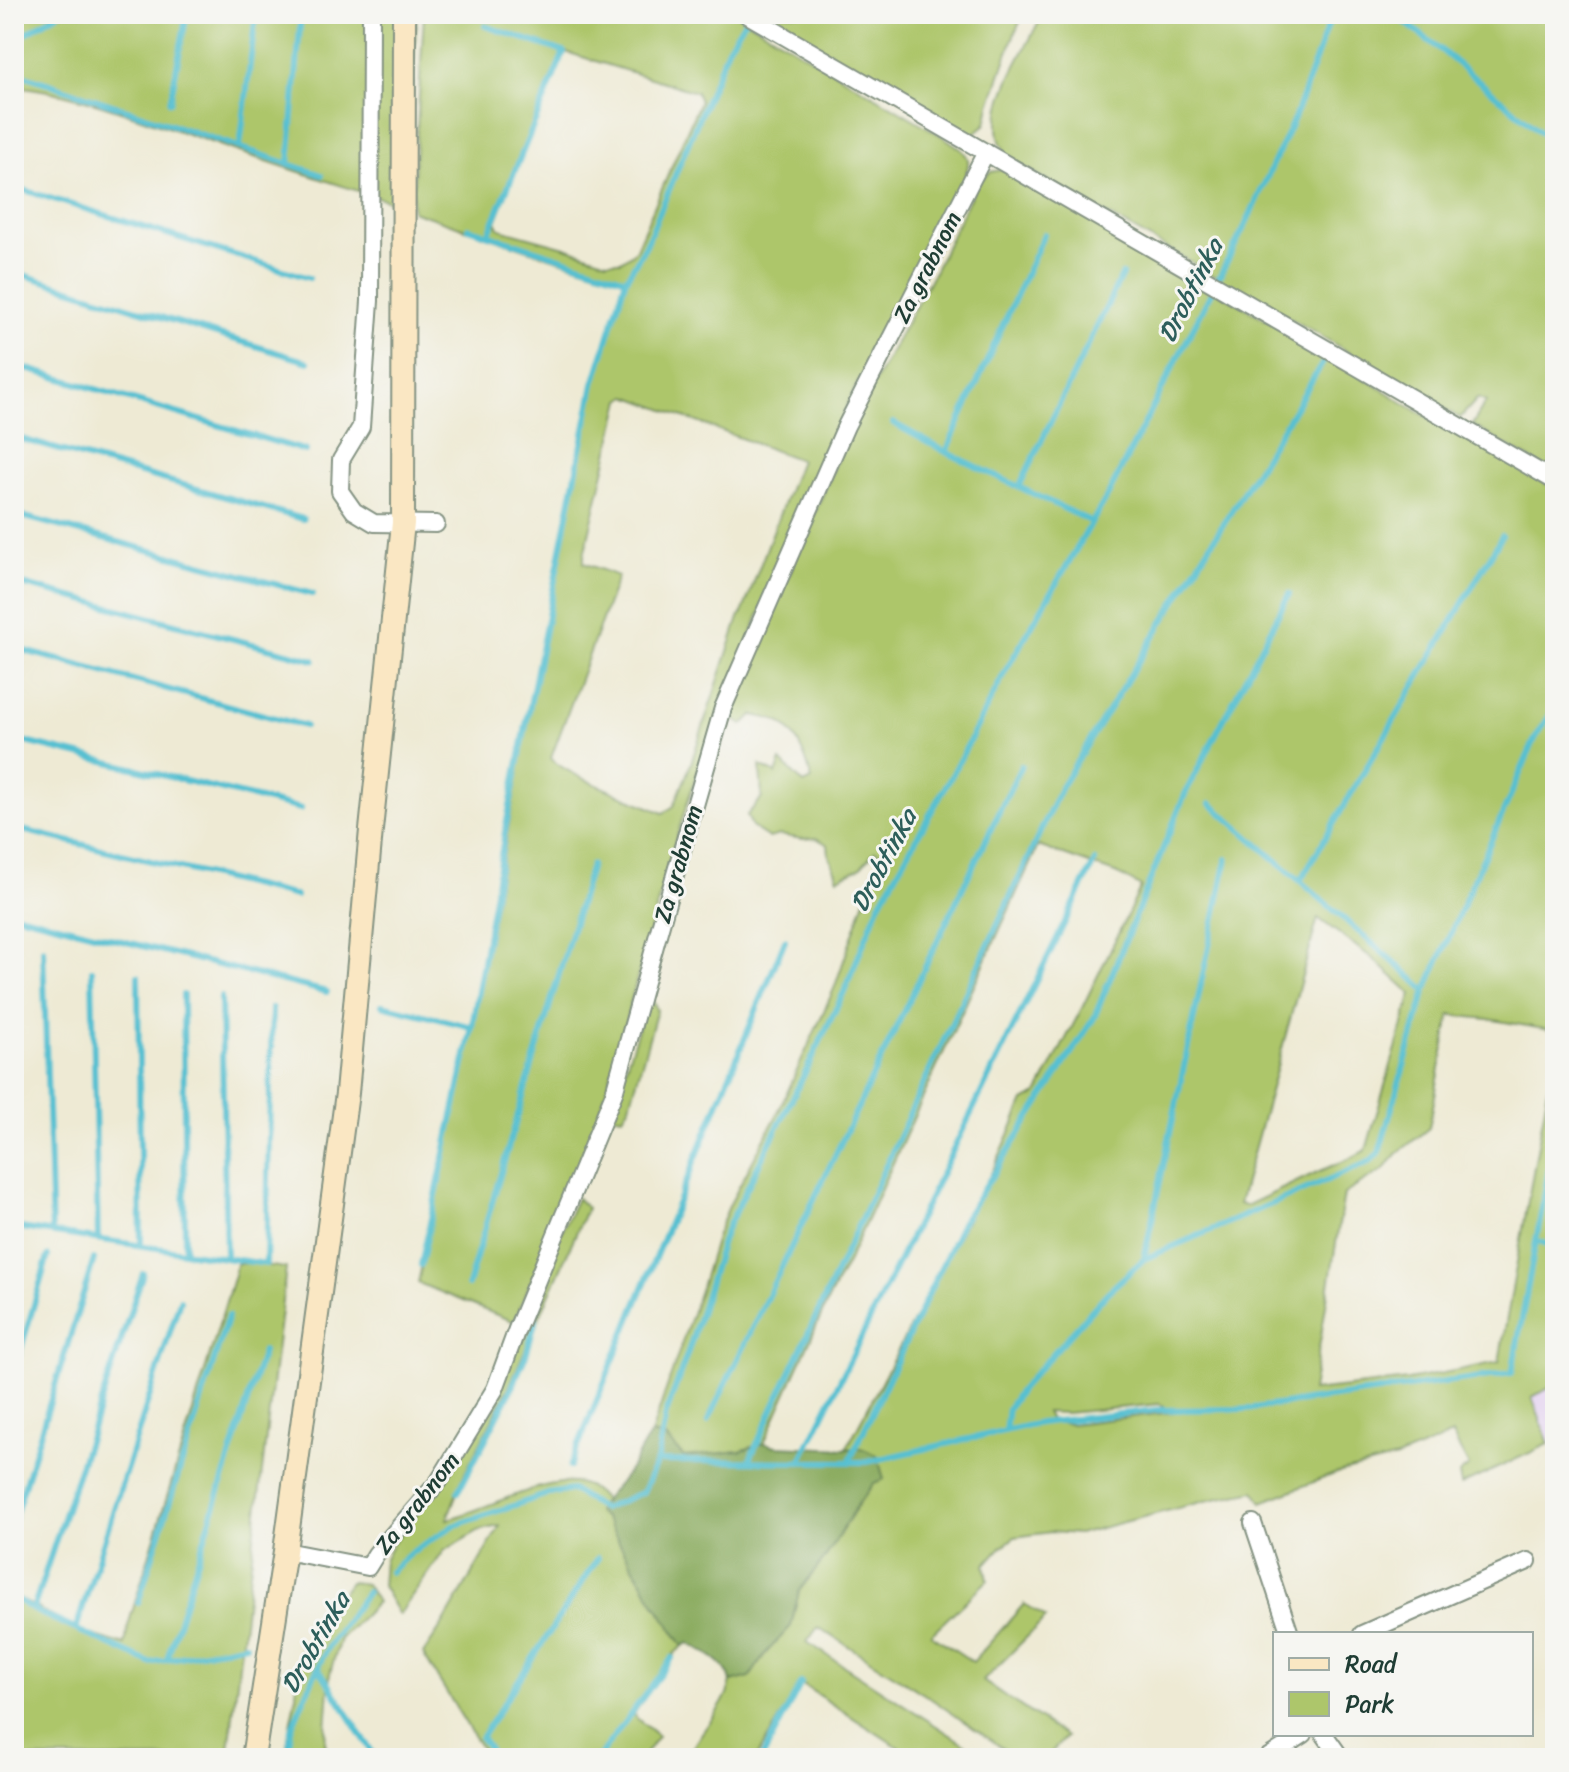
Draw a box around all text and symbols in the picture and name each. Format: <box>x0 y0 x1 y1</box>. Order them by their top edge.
street label: Za grabnom <box>881 203 973 331</box>
water label: Drobtinka <box>1144 227 1237 350</box>
water label: Drobtinka <box>836 797 931 920</box>
street label: Za grabnom <box>641 800 715 928</box>
street label: Za grabnom <box>363 1442 471 1564</box>
water label: Drobtinka <box>267 1580 364 1702</box>
legend <box>1273 1632 1533 1736</box>
text: Road <box>1345 1643 1399 1685</box>
text: Park <box>1345 1683 1394 1725</box>

